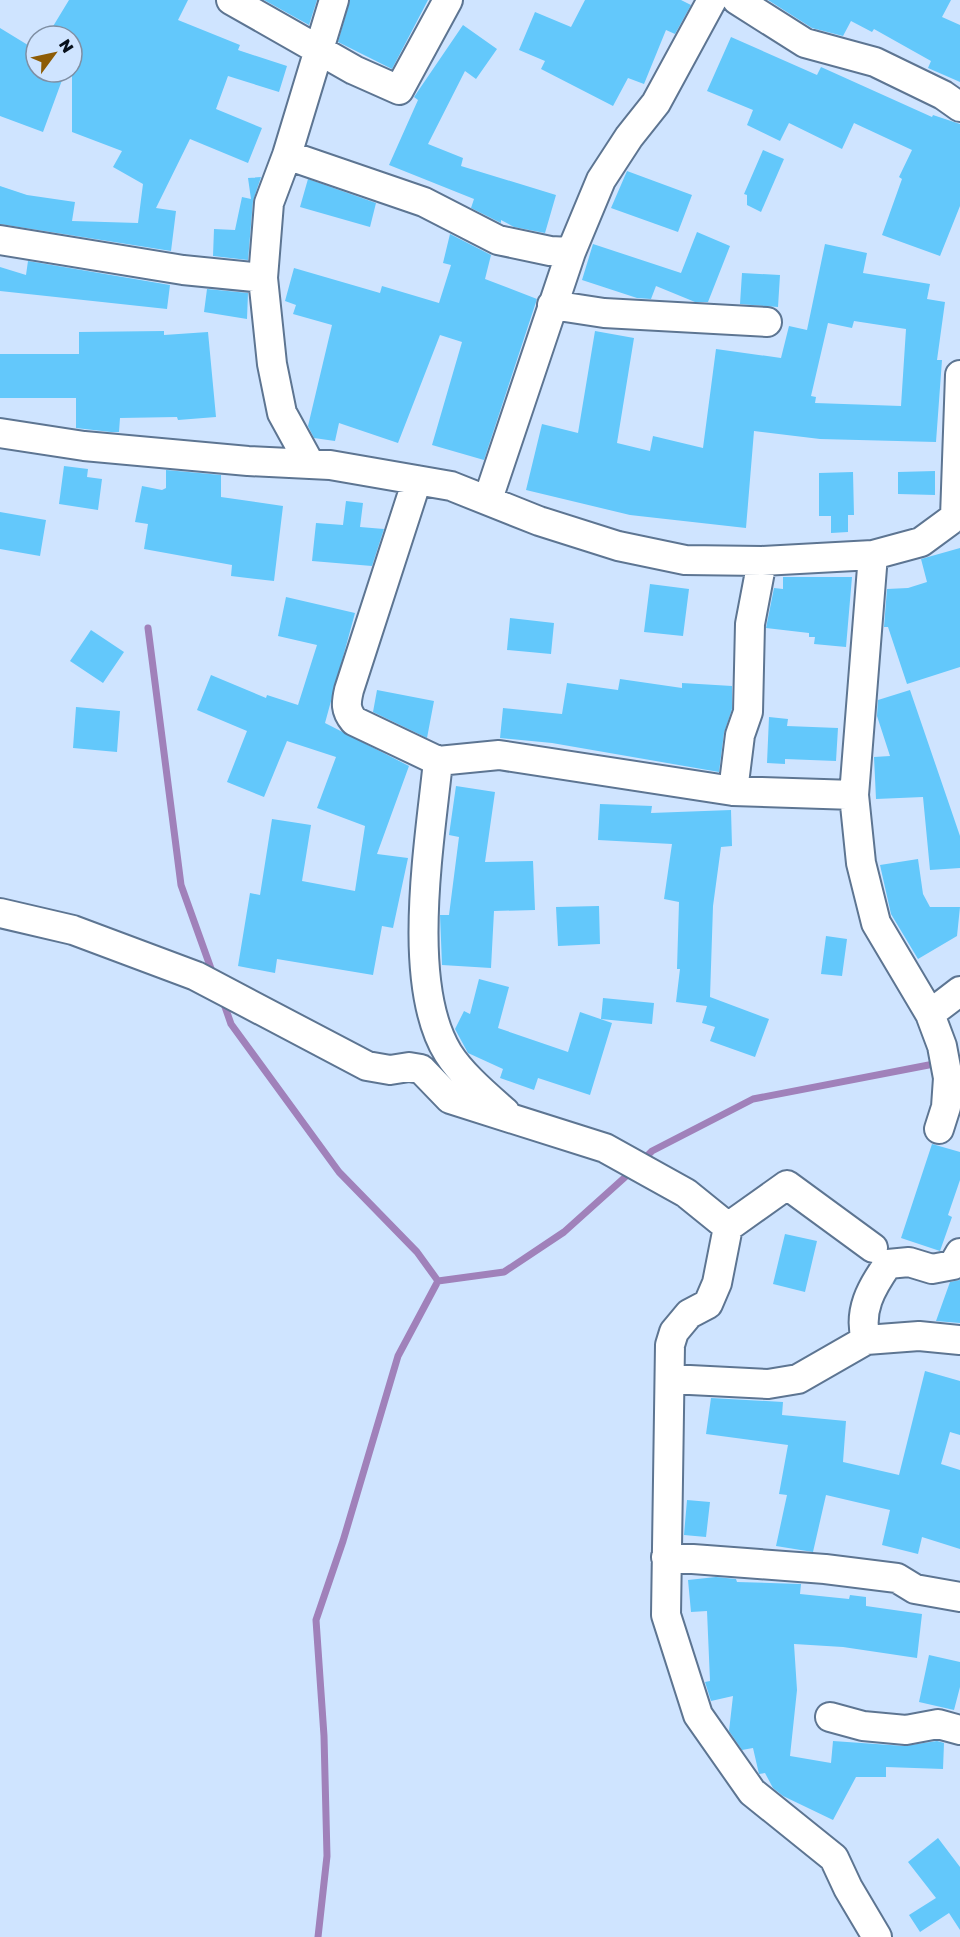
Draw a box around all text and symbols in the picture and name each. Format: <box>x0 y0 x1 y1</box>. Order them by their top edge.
north arrow <box>24 24 84 84</box>
text: N <box>55 35 78 56</box>

